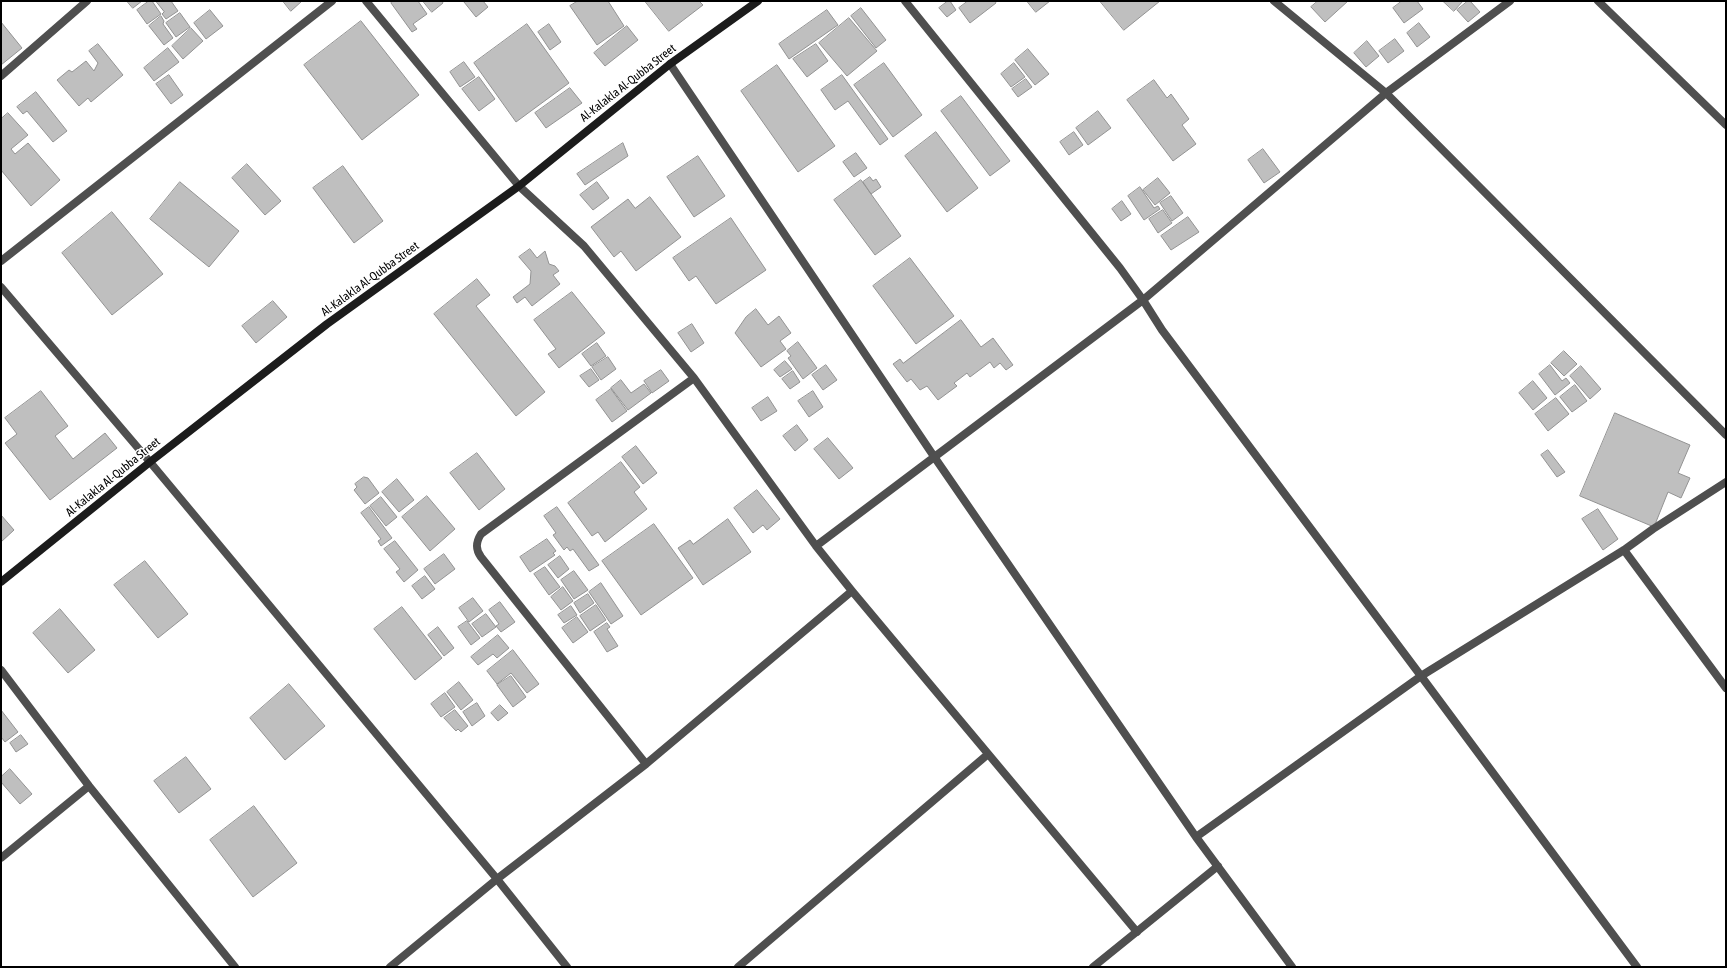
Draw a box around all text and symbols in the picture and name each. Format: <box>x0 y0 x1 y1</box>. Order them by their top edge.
street label: Al-Kalakla Al-Qubba Street <box>577 41 679 125</box>
street label: Al-Kalakla Al-Qubba Street <box>318 239 422 319</box>
street label: Al-Kalakla Al-Qubba Street <box>63 434 163 520</box>

